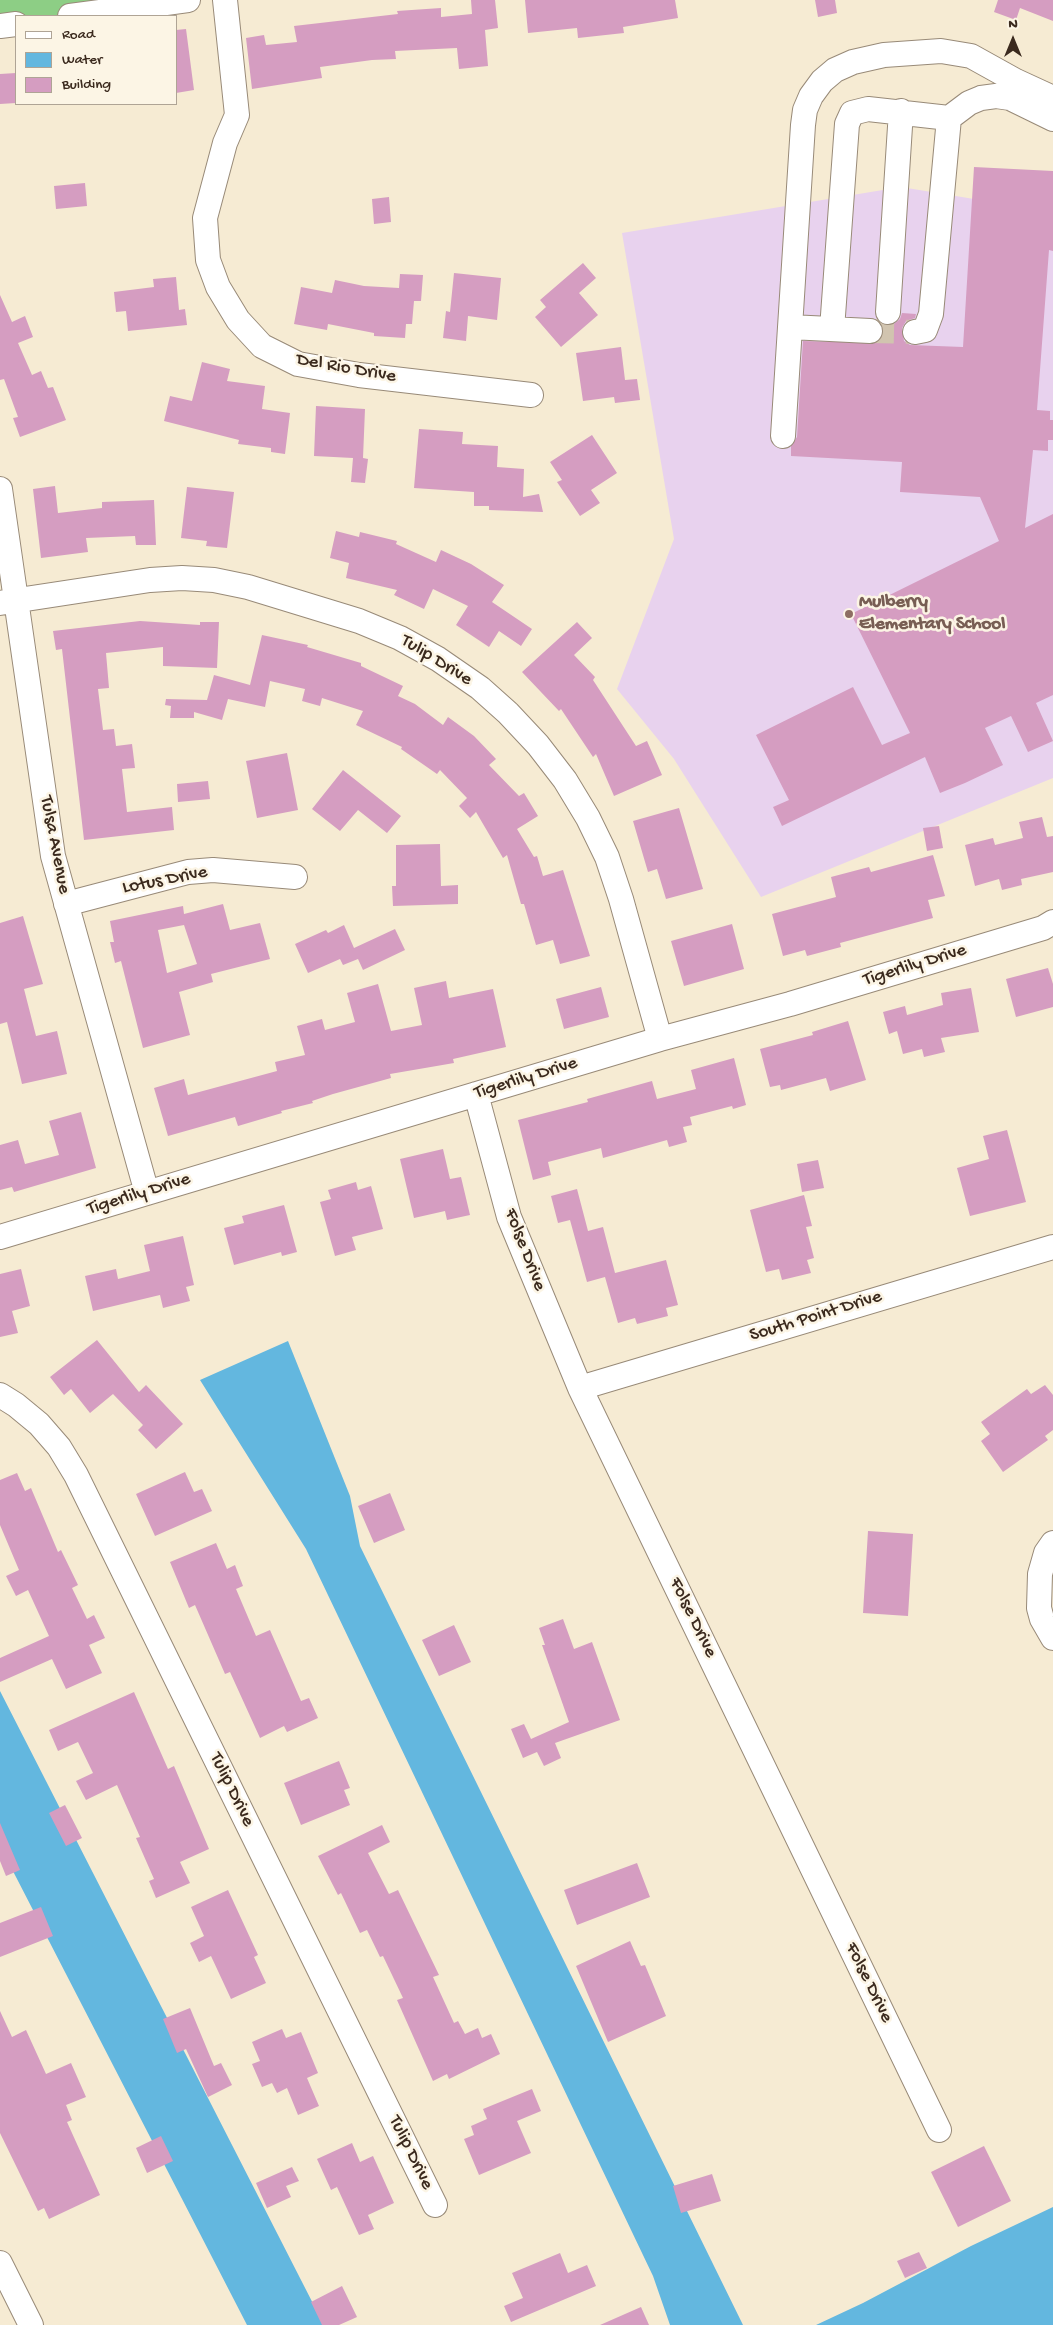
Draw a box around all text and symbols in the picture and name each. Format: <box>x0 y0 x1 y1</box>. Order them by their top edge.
legend <box>15 15 178 105</box>
north arrow <box>988 15 1038 65</box>
text: N <box>1008 16 1018 33</box>
text: Road <box>62 26 95 44</box>
text: Water <box>62 51 102 69</box>
text: Building <box>62 76 111 94</box>
street label: Del Rio Drive <box>294 349 398 389</box>
place label: Mulberry Elementary School <box>859 592 1005 636</box>
marker: Mulberry Elementary School <box>843 608 855 620</box>
street label: Tulip Drive <box>396 630 476 692</box>
street label: Tulsa Avenue <box>33 794 75 896</box>
street label: Lotus Drive <box>120 862 210 900</box>
street label: Tigerlily Drive <box>861 940 969 992</box>
street label: Tigerlily Drive <box>472 1053 580 1105</box>
street label: Tigerlily Drive <box>85 1169 193 1221</box>
street label: Folse Drive <box>498 1206 550 1294</box>
street label: South Point Drive <box>747 1286 885 1348</box>
street label: Folse Drive <box>663 1574 721 1662</box>
street label: Tulip Drive <box>203 1749 259 1831</box>
street label: Folse Drive <box>839 1939 897 2027</box>
street label: Tulip Drive <box>382 2112 438 2194</box>

